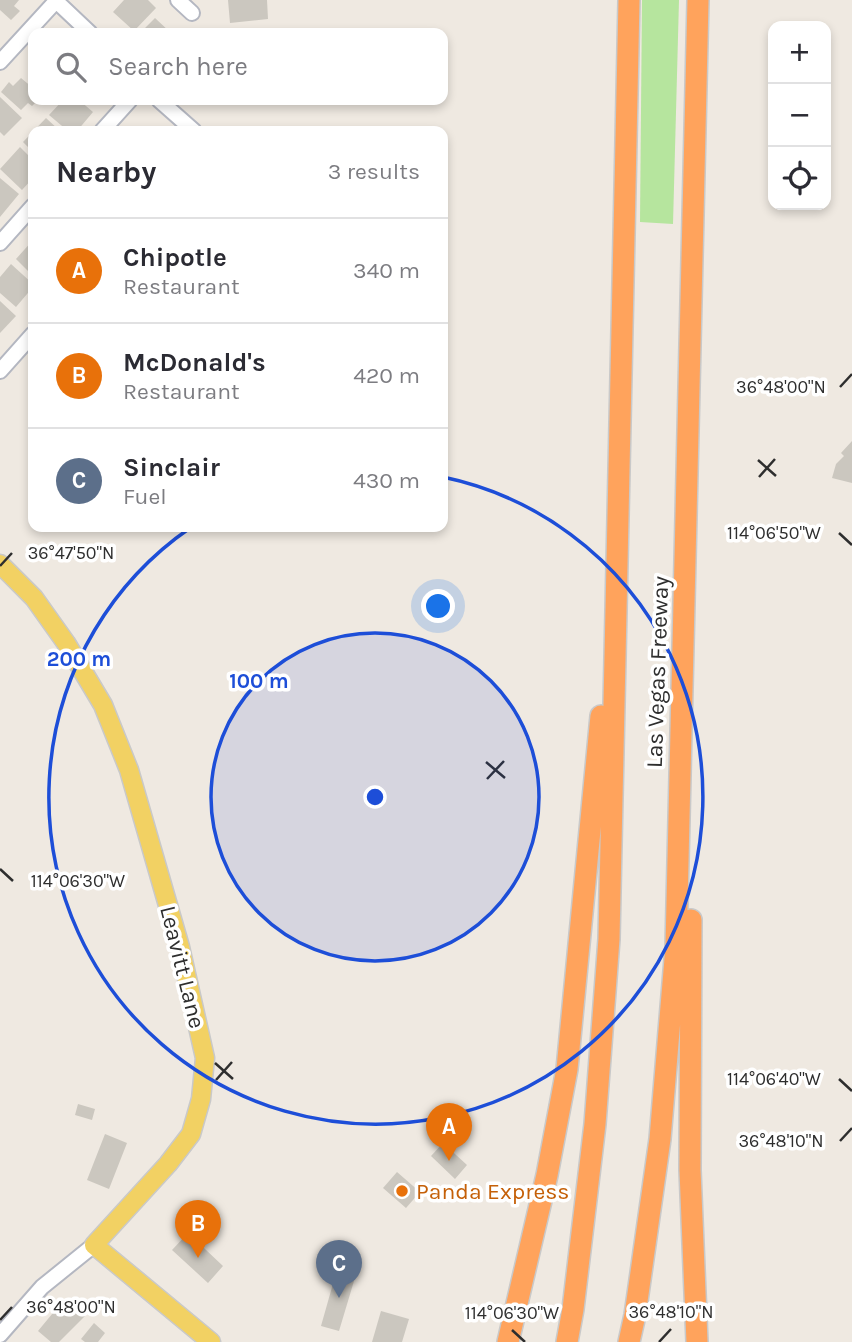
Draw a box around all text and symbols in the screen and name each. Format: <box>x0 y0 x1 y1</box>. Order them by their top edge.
map controls <box>768 21 831 210</box>
button: + <box>768 21 831 84</box>
search box <box>28 28 448 105</box>
icon: search <box>52 48 90 86</box>
text: Search here <box>108 51 248 82</box>
button: − <box>768 84 831 147</box>
button: locate <box>768 147 831 210</box>
text: Nearby <box>56 154 156 190</box>
text: 3 results <box>328 158 420 185</box>
text: Chipotle <box>123 242 227 273</box>
text: A <box>72 257 86 284</box>
text: 340 m <box>353 257 420 284</box>
text: Restaurant <box>123 273 240 300</box>
text: McDonald's <box>123 347 266 378</box>
text: B <box>72 362 86 389</box>
text: 420 m <box>353 362 420 389</box>
text: 36°48'00"N <box>736 376 826 398</box>
text: Restaurant <box>123 378 240 405</box>
text: Sinclair <box>123 452 220 483</box>
text: C <box>72 467 86 494</box>
text: 430 m <box>353 467 420 494</box>
text: Fuel <box>123 483 167 510</box>
text: 114°06'50"W <box>727 522 821 544</box>
text: 36°47'50"N <box>28 542 114 564</box>
street label: Las Vegas Freeway <box>641 575 674 769</box>
your location <box>421 589 455 623</box>
text: 200 m <box>47 647 111 671</box>
text: 100 m <box>229 669 289 693</box>
centre of rings <box>363 785 387 809</box>
text: 114°06'30"W <box>31 870 125 892</box>
street label: Leavitt Lane <box>154 903 211 1031</box>
text: 114°06'40"W <box>727 1068 821 1090</box>
pin: A <box>426 1103 472 1161</box>
text: 36°48'10"N <box>738 1130 824 1152</box>
place label: Panda Express <box>416 1178 569 1205</box>
marker: Panda Express <box>394 1183 410 1199</box>
pin: B <box>175 1200 221 1258</box>
pin: C <box>316 1240 362 1298</box>
text: 36°48'00"N <box>26 1296 116 1318</box>
text: 36°48'10"N <box>628 1301 714 1323</box>
text: 114°06'30"W <box>465 1302 559 1324</box>

